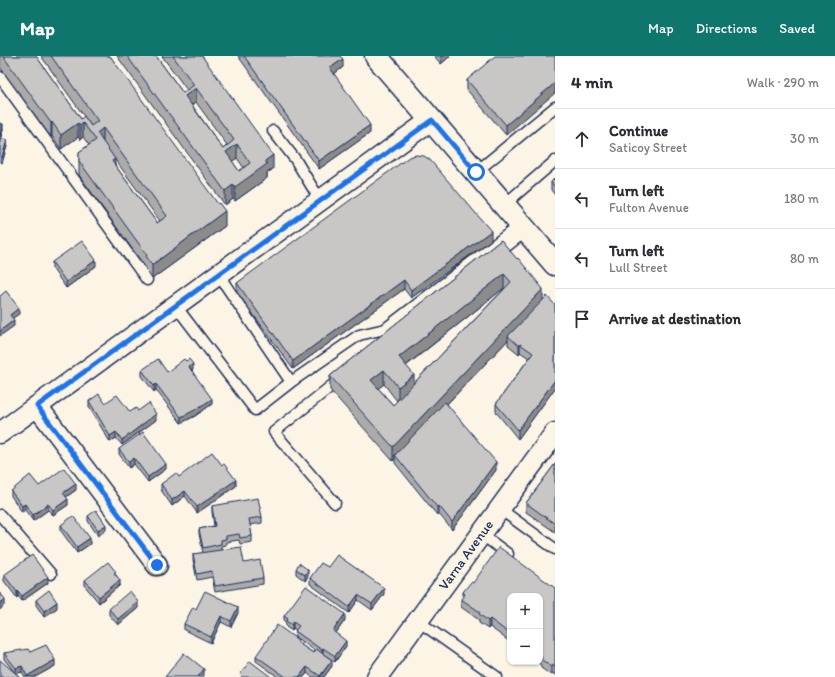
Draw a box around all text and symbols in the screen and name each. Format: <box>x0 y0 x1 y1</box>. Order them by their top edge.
text: Map <box>20 17 55 40</box>
text: Map <box>648 20 674 37</box>
text: Directions <box>696 20 757 37</box>
text: Saved <box>779 20 815 37</box>
text: 4 min <box>571 72 613 92</box>
text: Walk · 290 m <box>747 75 819 90</box>
text: Continue <box>609 122 668 140</box>
icon: ahead <box>571 128 593 150</box>
text: 30 m <box>790 131 819 146</box>
text: Saticoy Street <box>609 140 687 155</box>
route start <box>467 163 485 181</box>
text: Turn left <box>609 182 664 200</box>
icon: left <box>571 188 593 210</box>
text: 180 m <box>784 191 819 206</box>
text: Fulton Avenue <box>609 200 689 215</box>
text: Turn left <box>609 242 664 260</box>
icon: left <box>571 248 593 270</box>
text: 80 m <box>790 251 819 266</box>
text: Lull Street <box>609 260 668 275</box>
icon: arrive <box>571 308 593 330</box>
text: Arrive at destination <box>609 310 741 328</box>
street label: Varna Avenue <box>435 516 497 593</box>
route end <box>148 556 166 574</box>
map controls <box>507 593 543 665</box>
button: + <box>507 593 543 629</box>
button: − <box>507 629 543 665</box>

